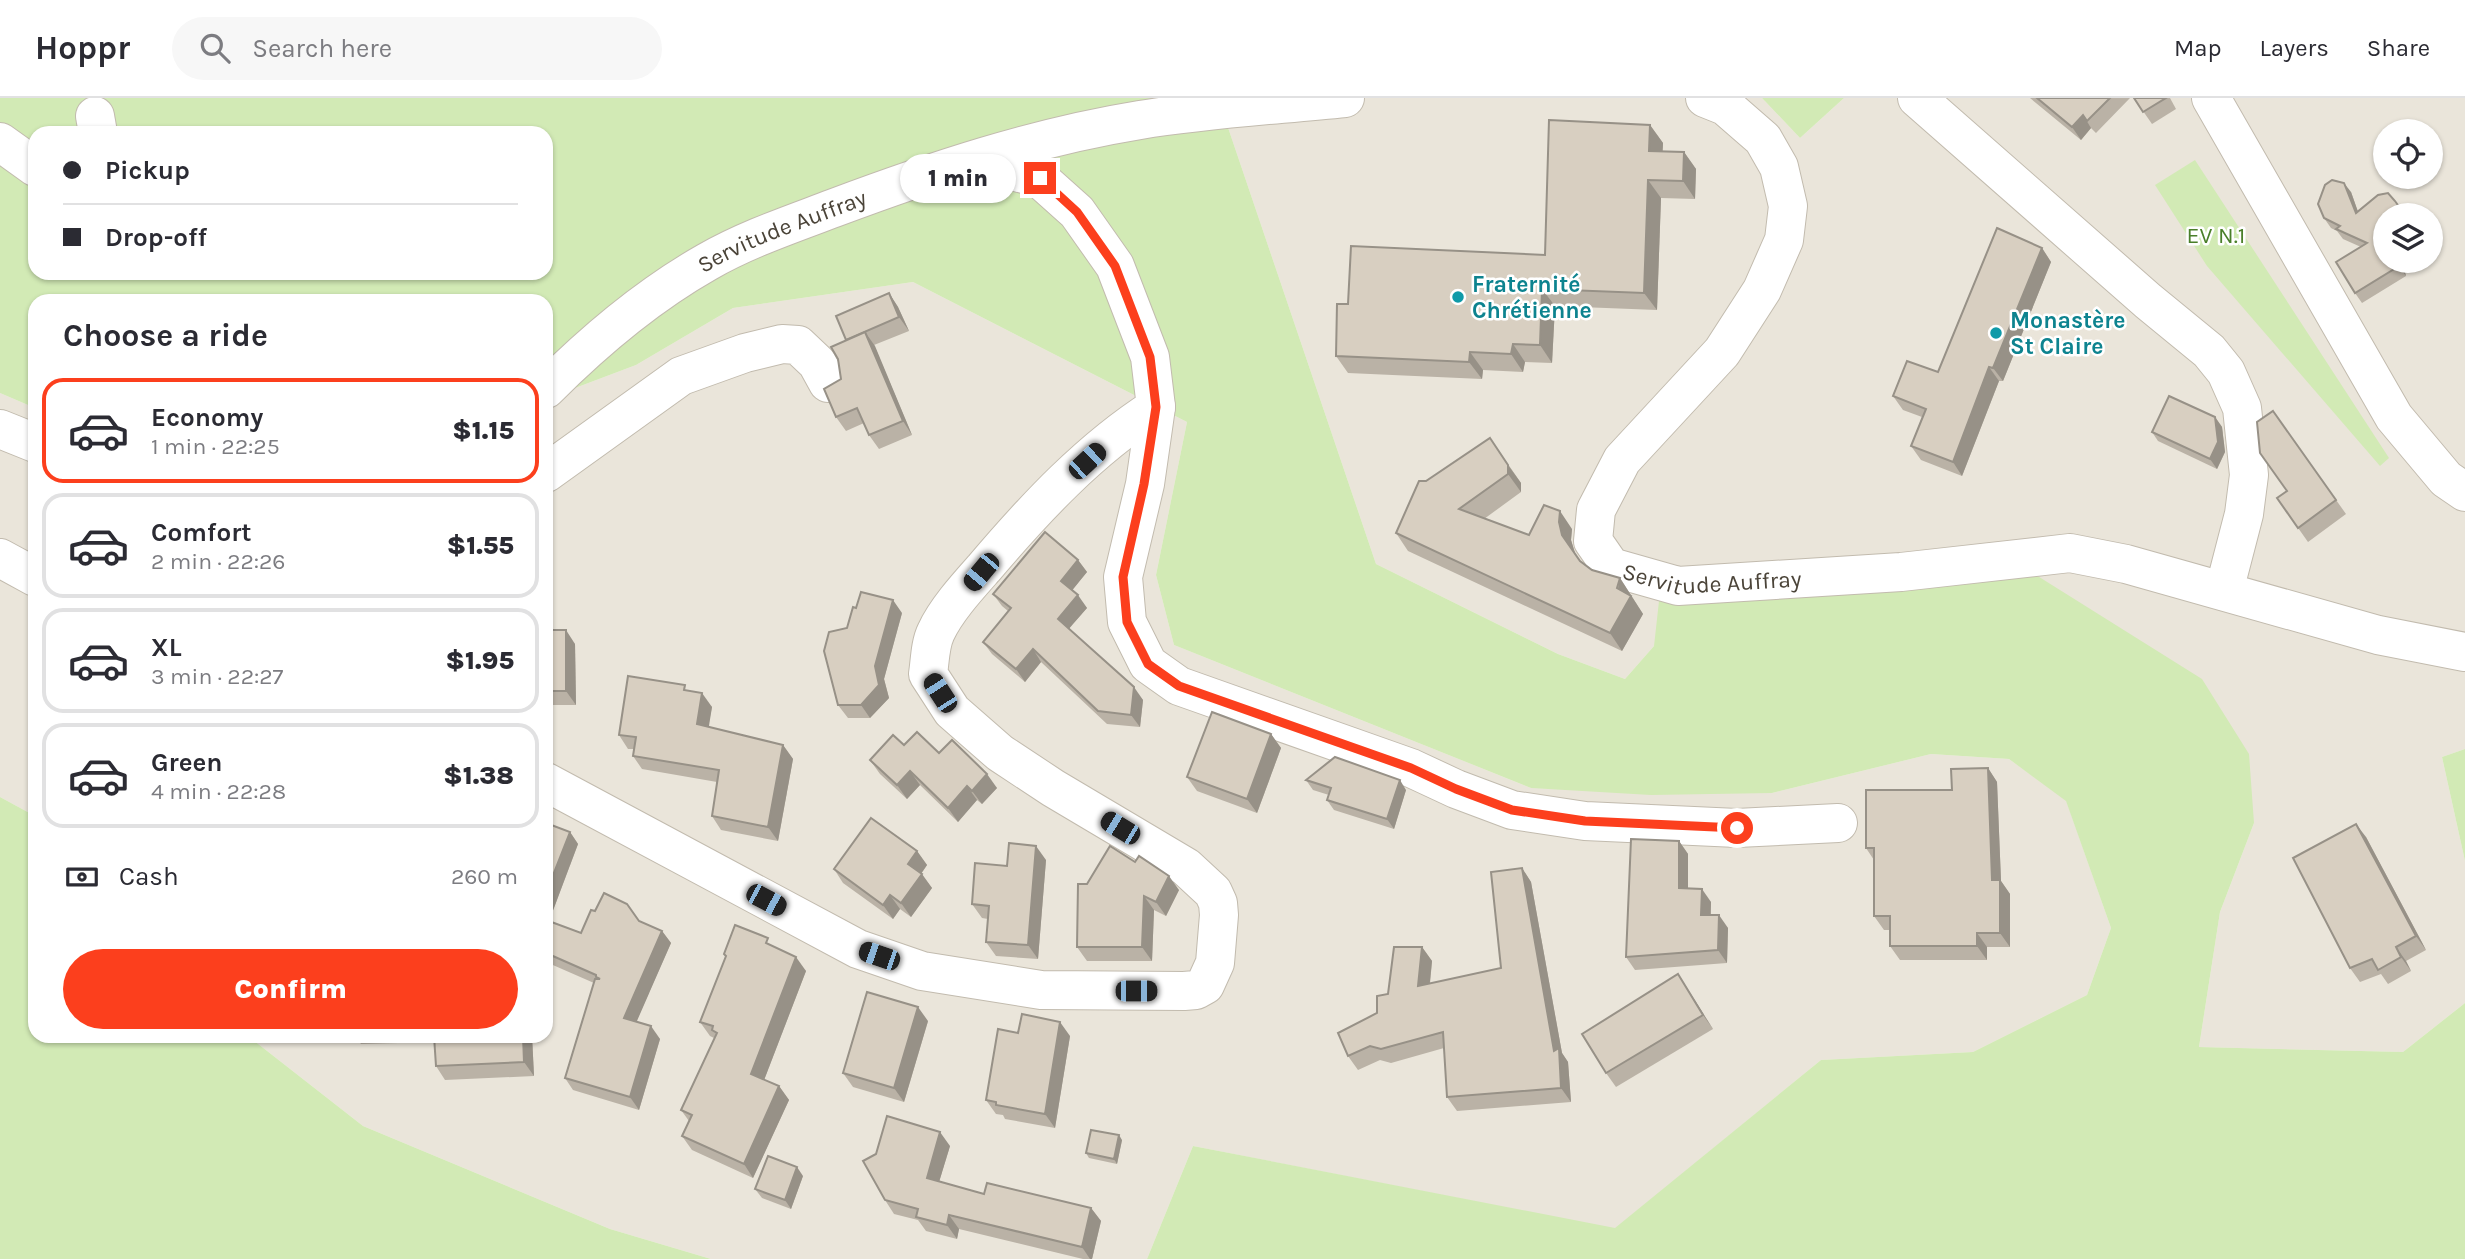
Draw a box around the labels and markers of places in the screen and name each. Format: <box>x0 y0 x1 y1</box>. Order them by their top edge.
place label: Fraternité Chrétienne <box>1472 271 1592 324</box>
marker: Fraternité Chrétienne <box>1450 289 1466 305</box>
place label: Monastère St Claire <box>2010 307 2126 360</box>
marker: Monastère St Claire <box>1988 325 2004 341</box>

